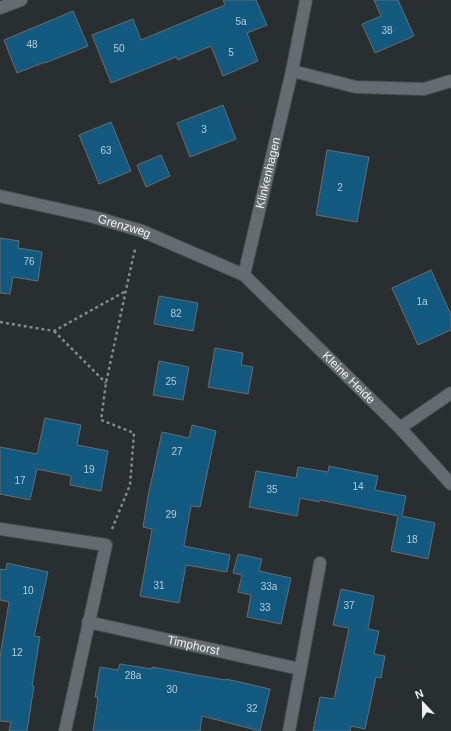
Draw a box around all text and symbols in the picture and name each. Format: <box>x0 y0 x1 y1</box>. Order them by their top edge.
house number: 5a <box>235 16 247 27</box>
house number: 38 <box>381 25 393 36</box>
house number: 48 <box>26 39 38 50</box>
house number: 50 <box>113 43 125 54</box>
house number: 5 <box>228 47 234 58</box>
house number: 3 <box>201 124 207 135</box>
street label: Klinkenhagen <box>253 136 283 210</box>
house number: 63 <box>100 145 112 156</box>
house number: 2 <box>337 182 343 193</box>
street label: Grenzweg <box>96 211 153 241</box>
house number: 76 <box>23 256 35 267</box>
house number: 1a <box>416 296 428 307</box>
house number: 82 <box>170 308 182 319</box>
street label: Kleine Heide <box>319 349 378 407</box>
house number: 25 <box>165 376 177 387</box>
house number: 27 <box>171 446 183 457</box>
house number: 19 <box>83 464 95 475</box>
house number: 17 <box>14 475 26 486</box>
house number: 14 <box>352 481 364 492</box>
house number: 35 <box>266 484 278 495</box>
house number: 29 <box>165 509 177 520</box>
house number: 18 <box>406 534 418 545</box>
house number: 31 <box>153 580 165 591</box>
house number: 33a <box>261 581 278 592</box>
house number: 10 <box>22 585 34 596</box>
house number: 37 <box>343 600 355 611</box>
house number: 33 <box>259 602 271 613</box>
street label: Timphorst <box>166 633 221 658</box>
house number: 12 <box>11 647 23 658</box>
house number: 28a <box>125 670 142 681</box>
north arrow <box>403 683 443 723</box>
house number: 30 <box>166 684 178 695</box>
text: N <box>413 687 425 701</box>
house number: 32 <box>246 703 258 714</box>

